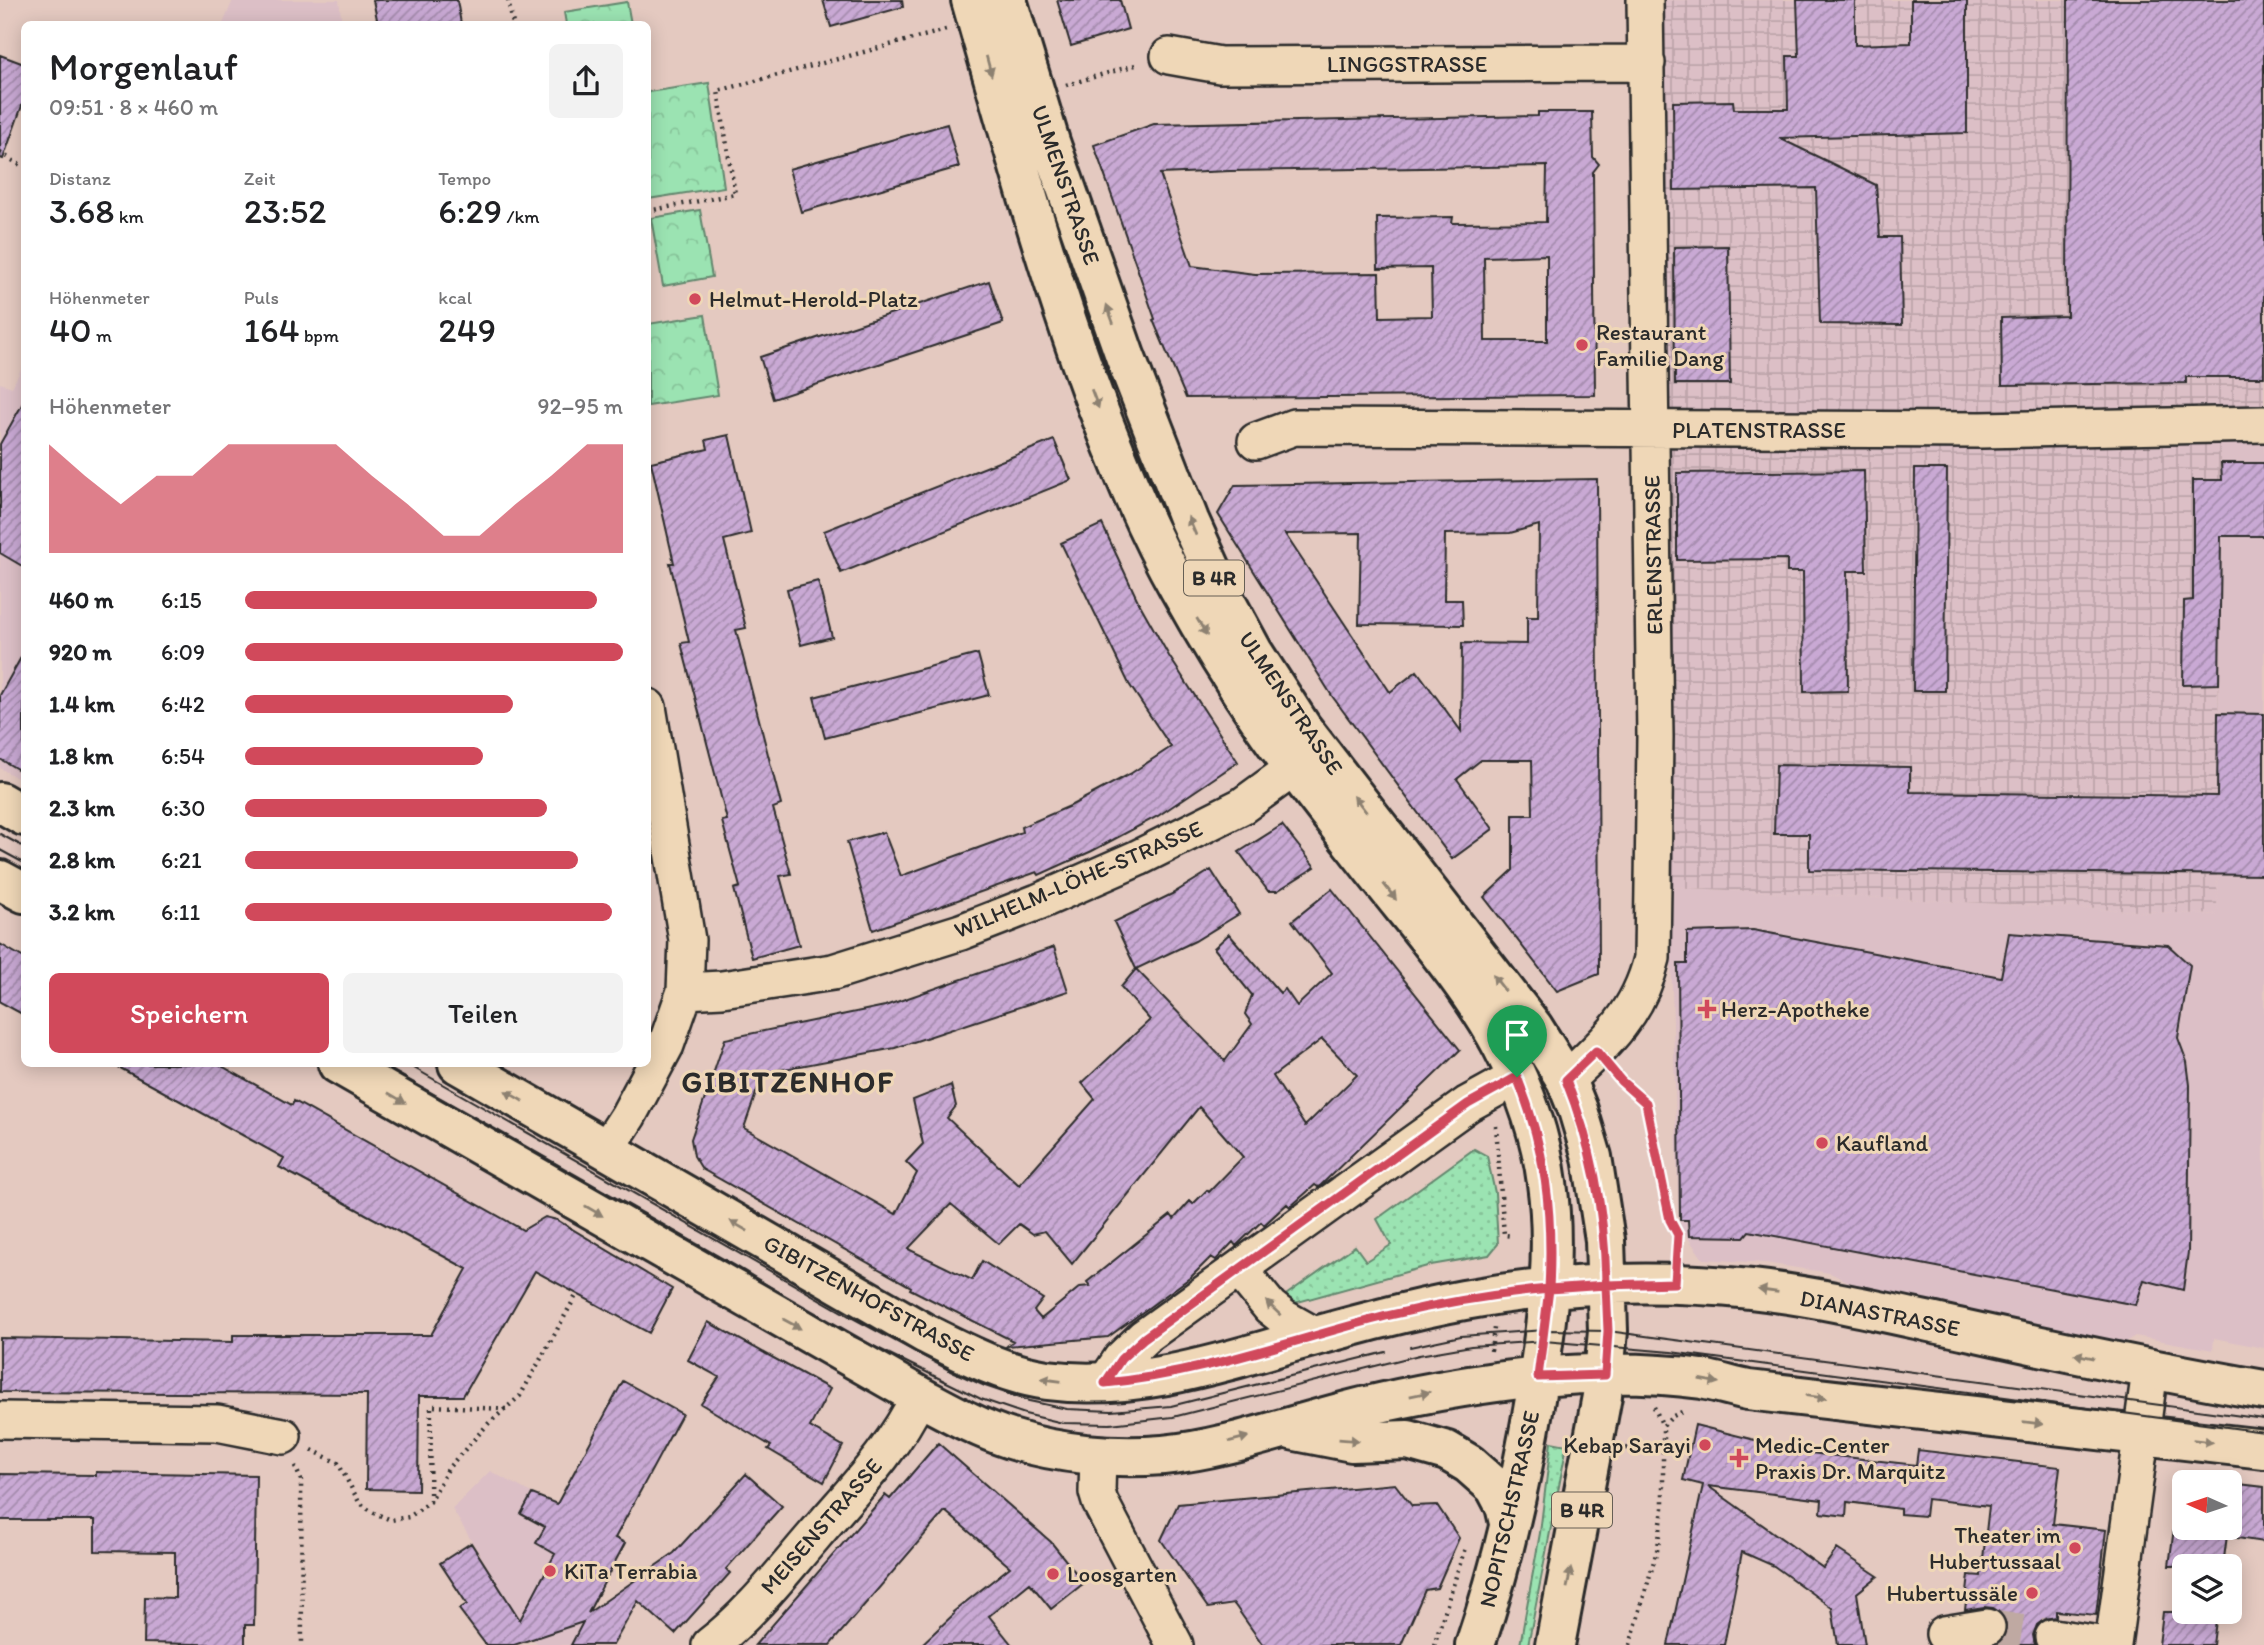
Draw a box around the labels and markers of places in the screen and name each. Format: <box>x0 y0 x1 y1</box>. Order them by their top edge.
place label: Helmut-Herold-Platz <box>709 285 918 313</box>
marker: Helmut-Herold-Platz <box>687 291 703 307</box>
place label: Restaurant Familie Dang <box>1596 318 1724 372</box>
marker: Restaurant Familie Dang <box>1574 337 1590 353</box>
place label: Herz-Apotheke <box>1721 995 1870 1023</box>
marker: Herz-Apotheke <box>1699 1001 1715 1017</box>
pin <box>1487 1005 1547 1077</box>
place label: Kaufland <box>1836 1129 1928 1157</box>
marker: Kaufland <box>1814 1135 1830 1151</box>
place label: Kebap Sarayi <box>1563 1431 1691 1459</box>
place label: Medic-Center Praxis Dr. Marquitz <box>1755 1431 1946 1485</box>
marker: Kebap Sarayi <box>1697 1437 1713 1453</box>
marker: Medic-Center Praxis Dr. Marquitz <box>1729 1448 1749 1468</box>
place label: Theater im Hubertussaal <box>1929 1521 2061 1575</box>
marker: Theater im Hubertussaal <box>2067 1540 2083 1556</box>
place label: KiTa Terrabia <box>564 1557 698 1585</box>
place label: Loosgarten <box>1067 1560 1177 1588</box>
marker: KiTa Terrabia <box>542 1563 558 1579</box>
marker: Loosgarten <box>1045 1566 1061 1582</box>
place label: Hubertussäle <box>1886 1579 2018 1607</box>
marker: Hubertussäle <box>2024 1585 2040 1601</box>

